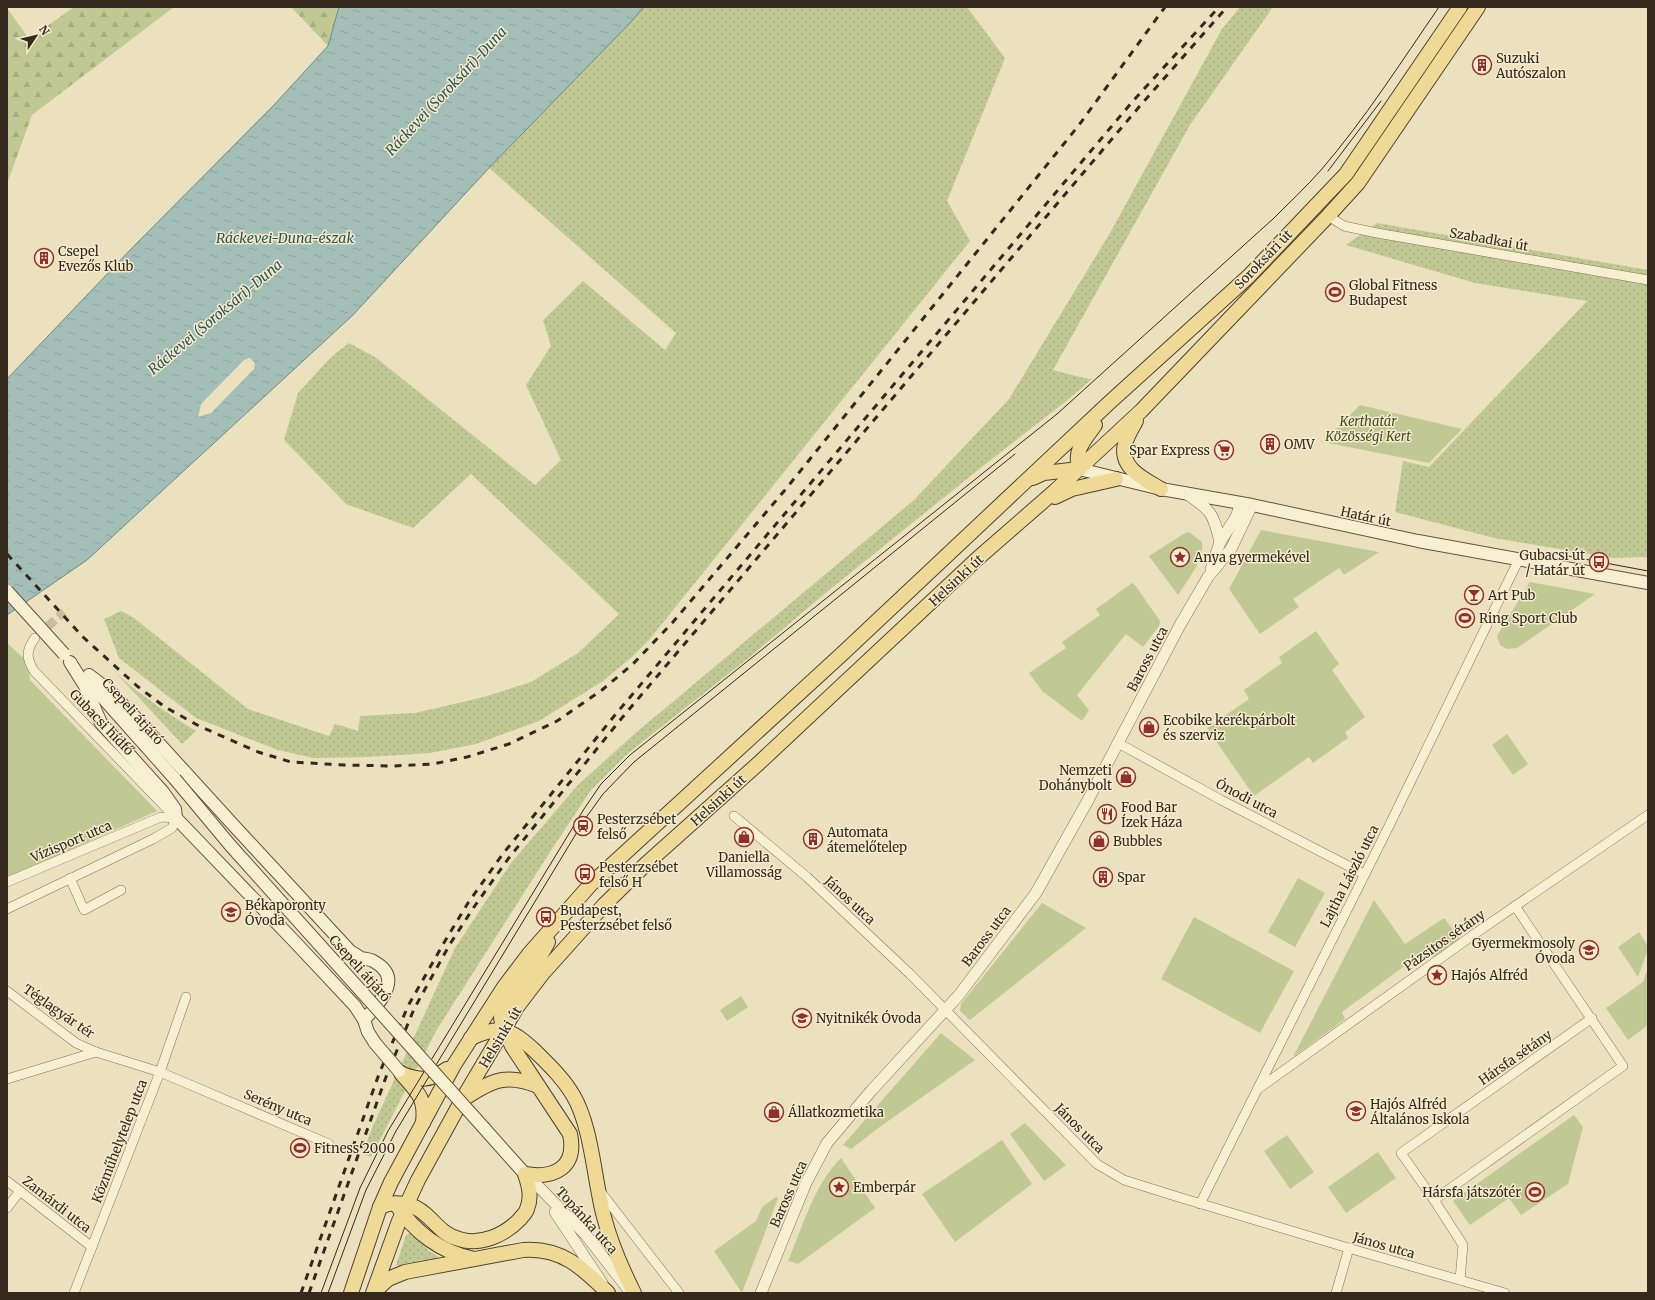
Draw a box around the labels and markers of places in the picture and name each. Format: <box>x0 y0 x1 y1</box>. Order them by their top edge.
place label: Suzuki Autószalon <box>1495 50 1567 82</box>
building icon: Suzuki Autószalon <box>1471 54 1493 76</box>
place label: Csepel Evezős Klub <box>58 243 133 275</box>
building icon: Csepel Evezős Klub <box>33 247 55 269</box>
place label: Global Fitness Budapest <box>1349 277 1437 309</box>
sports icon: Global Fitness Budapest <box>1324 281 1346 303</box>
building icon: OMV <box>1259 433 1281 455</box>
place label: OMV <box>1284 436 1315 453</box>
supermarket icon: Spar Express <box>1213 439 1235 461</box>
place label: Spar Express <box>1129 442 1210 459</box>
place icon: Anya gyermekével <box>1169 546 1191 568</box>
place label: Gubacsi út / Határ út <box>1520 547 1585 579</box>
place label: Anya gyermekével <box>1193 549 1310 566</box>
bus stop icon: Gubacsi út / Határ út <box>1588 551 1610 573</box>
bar icon: Art Pub <box>1463 584 1485 606</box>
place label: Art Pub <box>1487 587 1536 604</box>
sports icon: Ring Sport Club <box>1454 607 1476 629</box>
place label: Ring Sport Club <box>1479 610 1577 627</box>
place label: Ecobike kerékpárbolt és szerviz <box>1163 712 1296 744</box>
shop icon: Ecobike kerékpárbolt és szerviz <box>1138 716 1160 738</box>
place label: Nemzeti Dohánybolt <box>1039 762 1112 794</box>
shop icon: Nemzeti Dohánybolt <box>1115 766 1137 788</box>
place label: Food Bar Ízek Háza <box>1121 799 1182 831</box>
restaurant icon: Food Bar Ízek Háza <box>1096 803 1118 825</box>
place label: Pesterzsébet felső <box>597 811 676 843</box>
station icon: Pesterzsébet felső <box>572 815 594 837</box>
place label: Automata átemelőtelep <box>826 824 907 856</box>
shop icon: Daniella Villamosság <box>733 826 755 848</box>
building icon: Automata átemelőtelep <box>802 828 824 850</box>
shop icon: Bubbles <box>1088 830 1110 852</box>
place label: Bubbles <box>1113 833 1162 850</box>
place label: Daniella Villamosság <box>705 849 782 881</box>
place label: Pesterzsébet felső H <box>599 859 678 891</box>
bus stop icon: Pesterzsébet felső H <box>574 863 596 885</box>
building icon: Spar <box>1092 866 1114 888</box>
place label: Spar <box>1117 869 1146 886</box>
place label: Békaporonty Óvoda <box>245 897 326 929</box>
school or university icon: Békaporonty Óvoda <box>220 901 242 923</box>
place label: Budapest, Pesterzsébet felső <box>560 902 672 934</box>
bus stop icon: Budapest, Pesterzsébet felső <box>535 906 557 928</box>
place label: Gyermekmosoly Óvoda <box>1472 935 1575 967</box>
school or university icon: Gyermekmosoly Óvoda <box>1578 939 1600 961</box>
place icon: Hajós Alfréd <box>1426 964 1448 986</box>
place label: Hajós Alfréd <box>1451 967 1528 984</box>
school or university icon: Nyitnikék Óvoda <box>791 1007 813 1029</box>
place label: Nyitnikék Óvoda <box>816 1009 921 1027</box>
place label: Hajós Alfréd Általános Iskola <box>1369 1096 1469 1128</box>
school or university icon: Hajós Alfréd Általános Iskola <box>1345 1100 1367 1122</box>
shop icon: Állatkozmetika <box>763 1101 785 1123</box>
place label: Állatkozmetika <box>787 1103 884 1121</box>
sports icon: Fitness 2000 <box>289 1137 311 1159</box>
place label: Fitness 2000 <box>314 1140 395 1157</box>
place icon: Emberpár <box>828 1176 850 1198</box>
place label: Emberpár <box>853 1179 916 1196</box>
sports icon: Hársfa játszótér <box>1524 1181 1546 1203</box>
place label: Hársfa játszótér <box>1422 1184 1521 1201</box>

